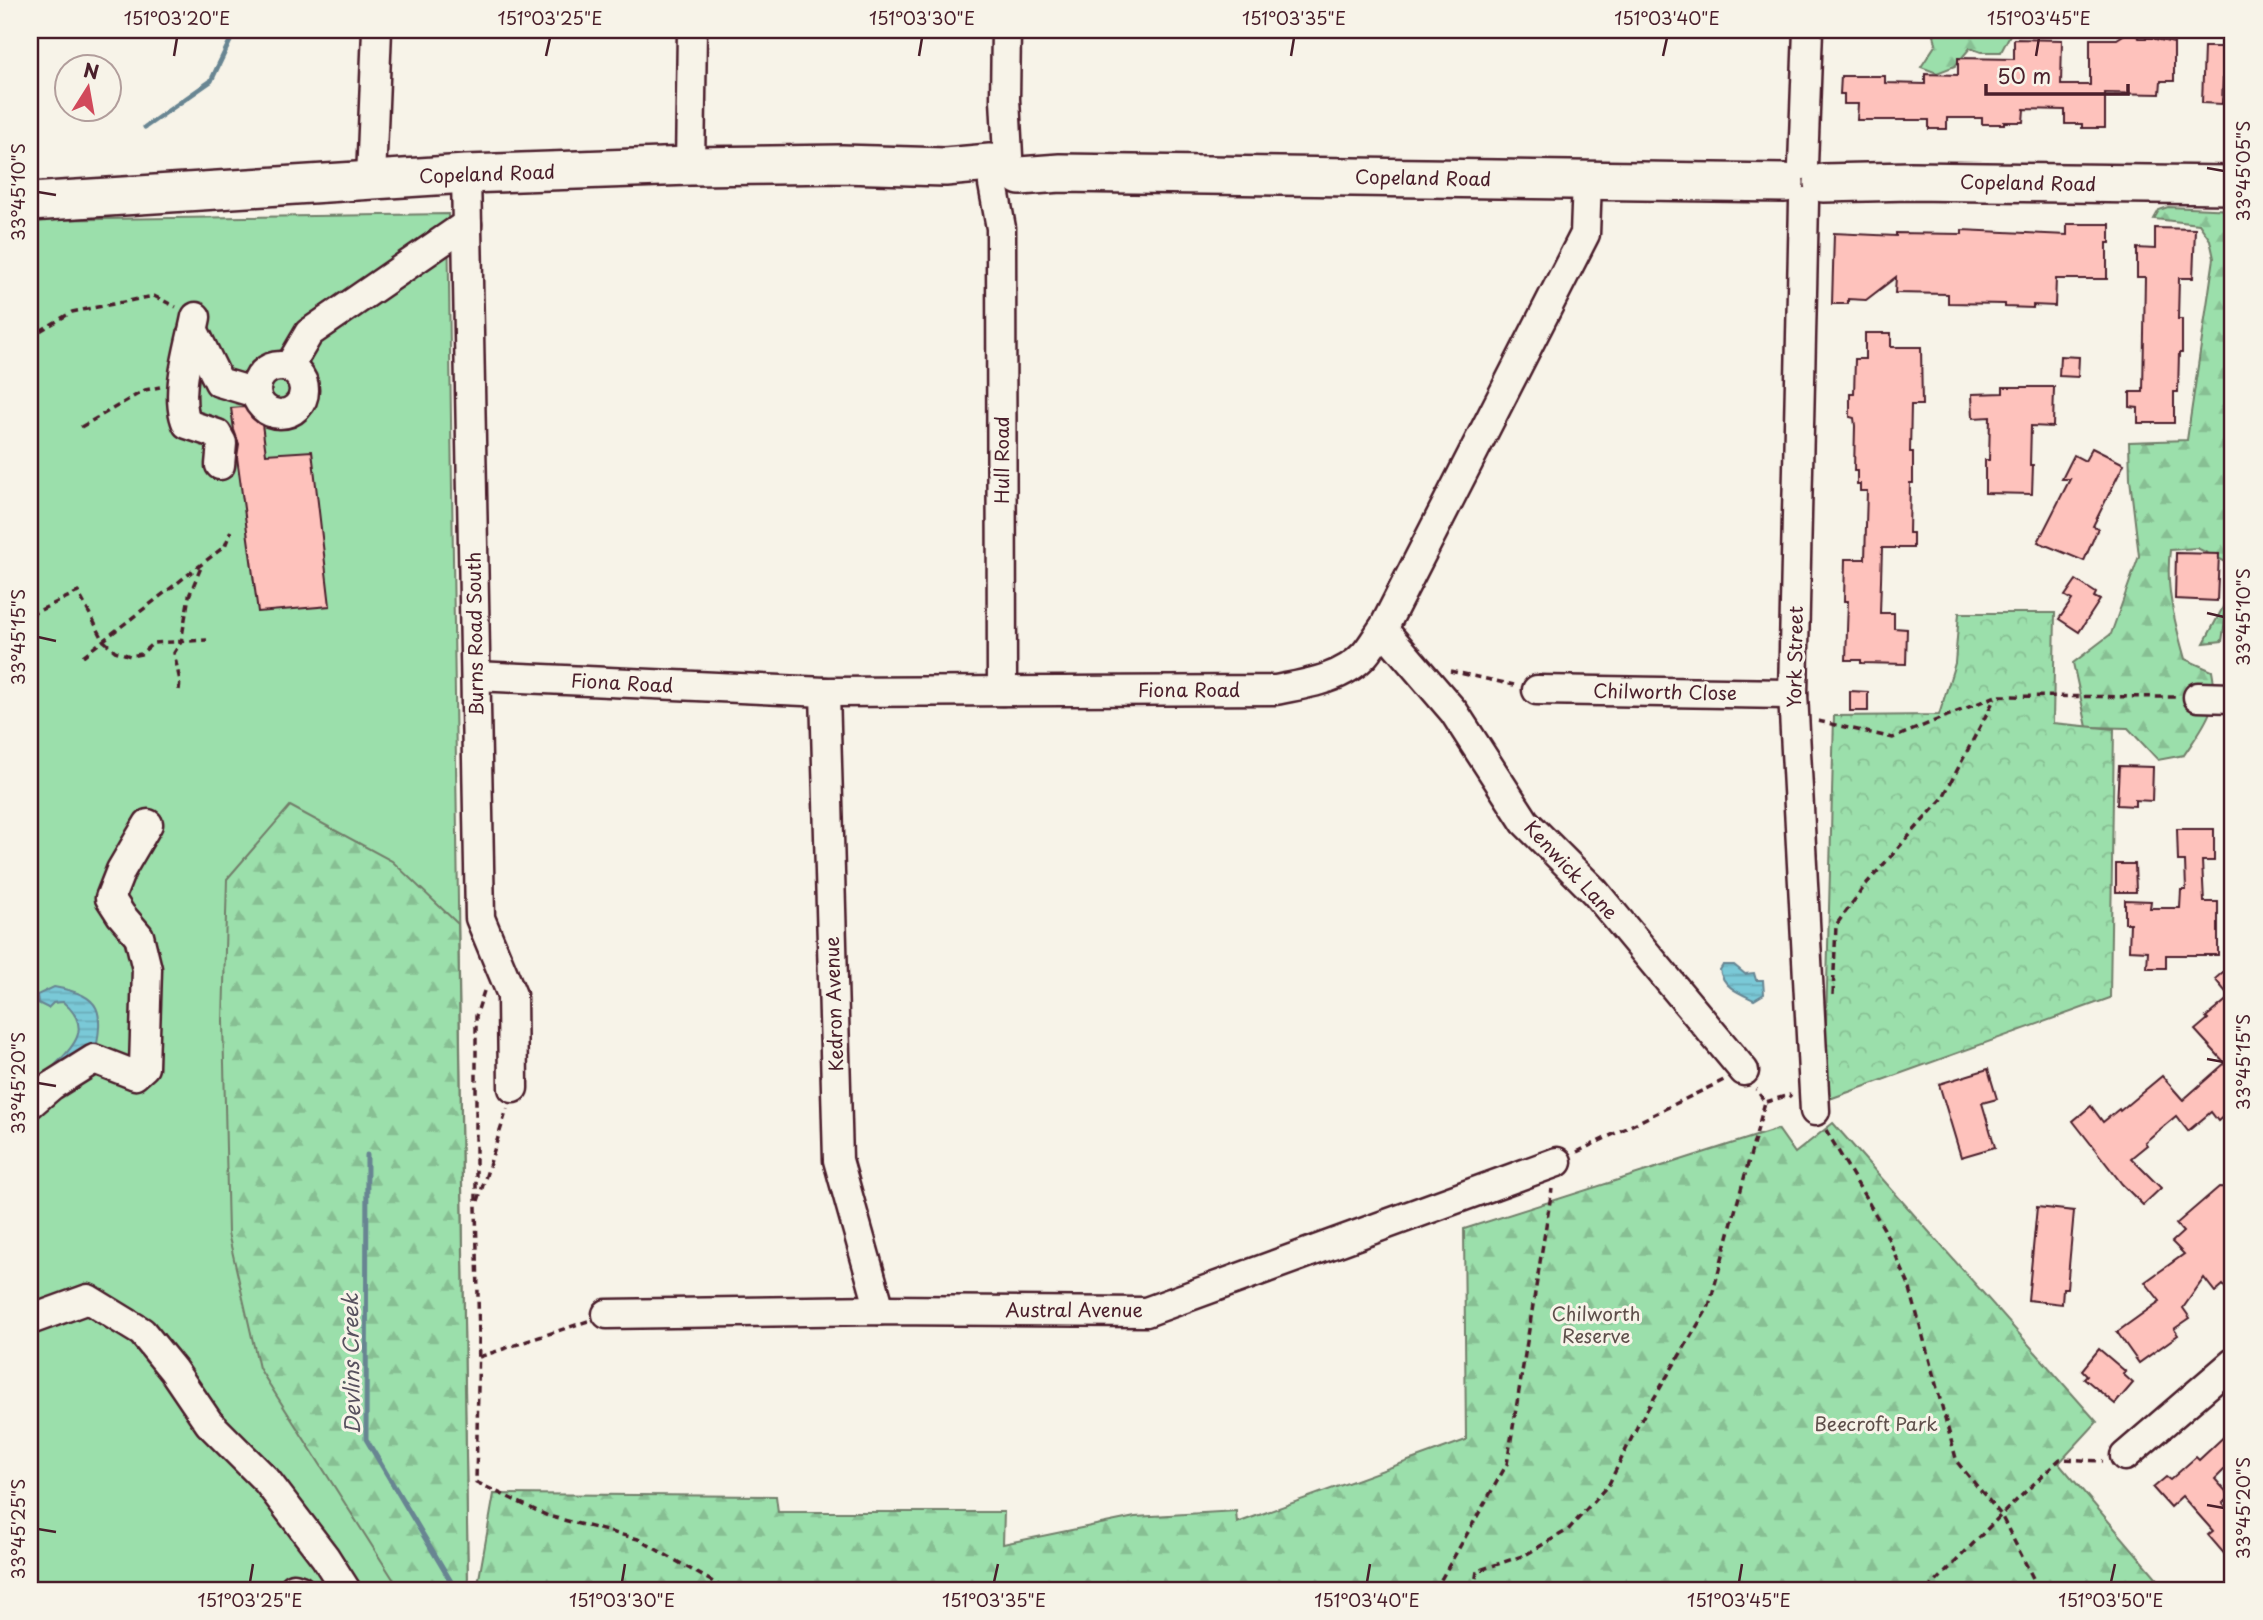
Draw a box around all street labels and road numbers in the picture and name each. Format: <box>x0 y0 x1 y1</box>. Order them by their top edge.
street label: Copeland Road <box>418 157 556 189</box>
street label: Copeland Road <box>1355 162 1491 192</box>
street label: Copeland Road <box>1960 167 2096 197</box>
street label: Hull Road <box>987 416 1015 504</box>
street label: Burns Road South <box>459 552 489 716</box>
street label: York Street <box>1779 605 1809 708</box>
street label: Fiona Road <box>570 665 674 699</box>
street label: Fiona Road <box>1138 675 1240 703</box>
street label: Chilworth Close <box>1593 676 1737 706</box>
street label: Kenwick Lane <box>1518 813 1625 925</box>
street label: Kedron Avenue <box>817 936 849 1072</box>
street label: Austral Avenue <box>1005 1295 1143 1323</box>

